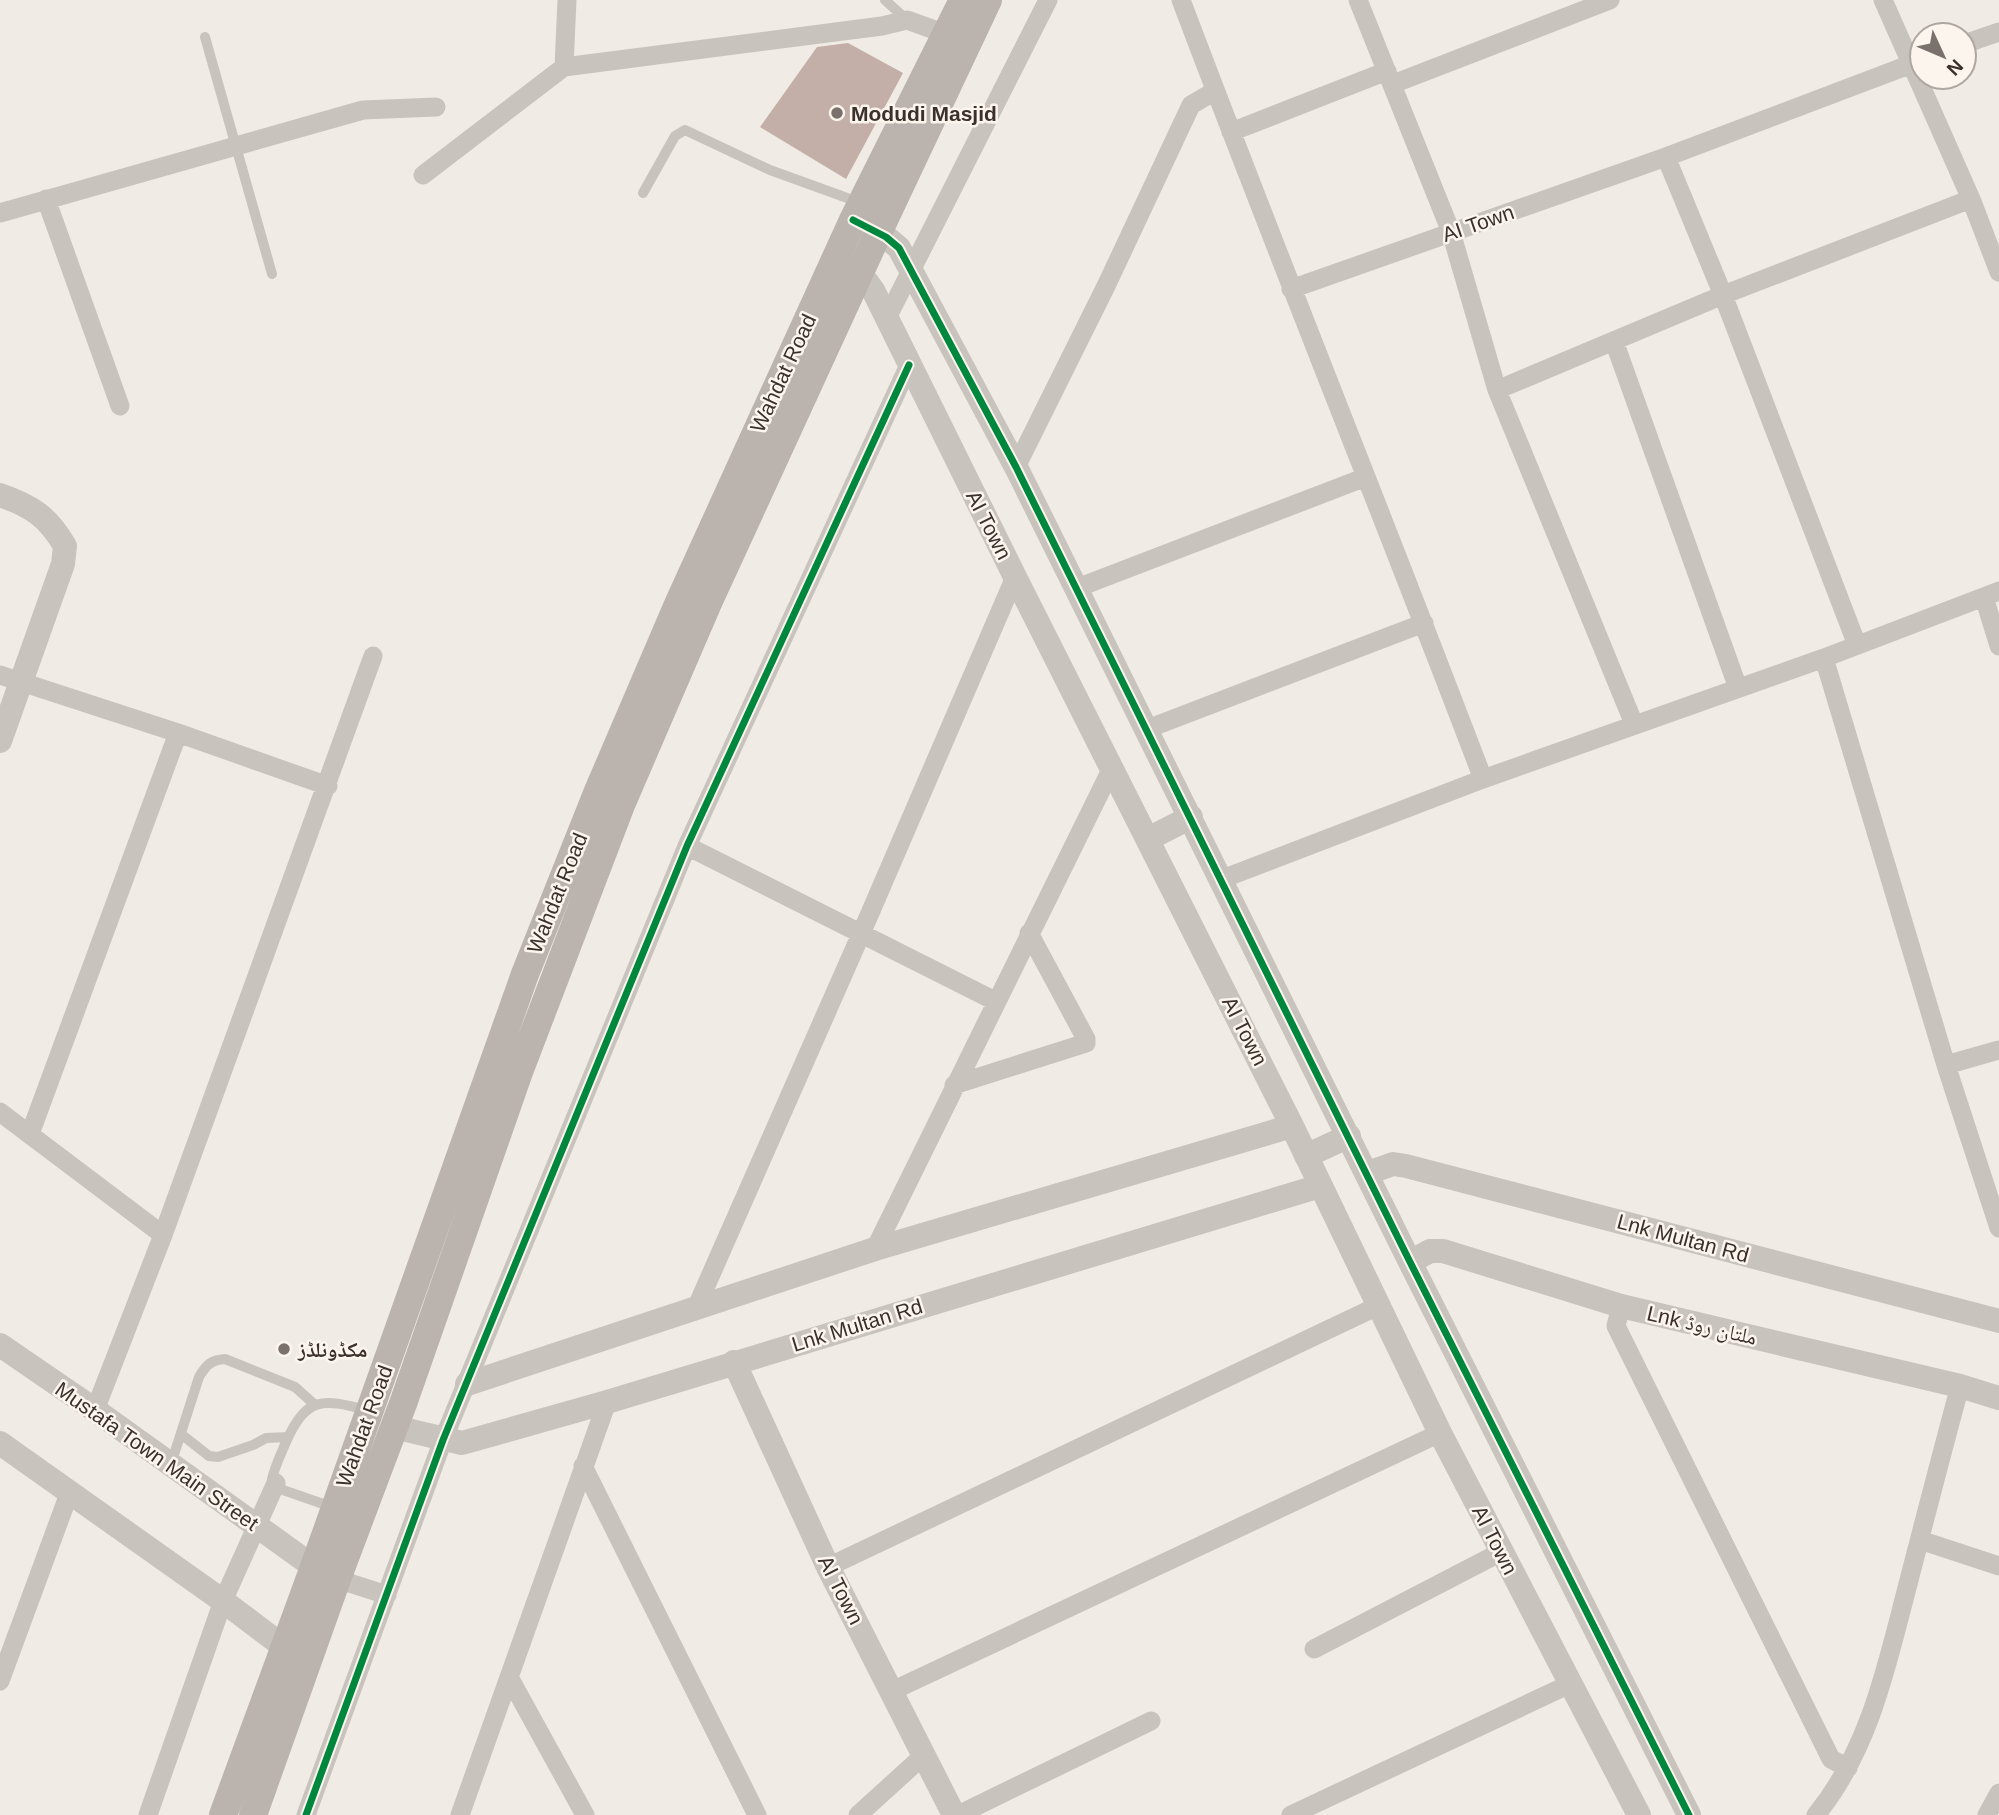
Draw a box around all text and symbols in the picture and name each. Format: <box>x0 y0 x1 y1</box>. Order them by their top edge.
north arrow <box>1908 21 1978 91</box>
text: N <box>1943 55 1967 80</box>
place label: Modudi Masjid <box>851 102 997 125</box>
marker: Modudi Masjid <box>829 105 845 121</box>
street label: AI Town <box>1439 200 1517 246</box>
street label: Wahdat Road <box>746 310 820 436</box>
street label: AI Town <box>962 487 1016 563</box>
street label: Wahdat Road <box>522 830 592 956</box>
street label: AI Town <box>1218 993 1272 1069</box>
street label: Lnk Multan Rd <box>1615 1209 1751 1267</box>
street label: Lnk Multan Rd <box>789 1294 925 1356</box>
street label: Lnk ملتان روڈ <box>1645 1301 1759 1350</box>
place label: مکڈونلڈز <box>297 1338 367 1361</box>
marker: مکڈونلڈز <box>276 1341 292 1357</box>
street label: Wahdat Road <box>331 1362 397 1490</box>
street label: Mustafa Town Main Street <box>51 1377 263 1535</box>
street label: AI Town <box>1468 1502 1522 1578</box>
street label: AI Town <box>814 1552 868 1628</box>

